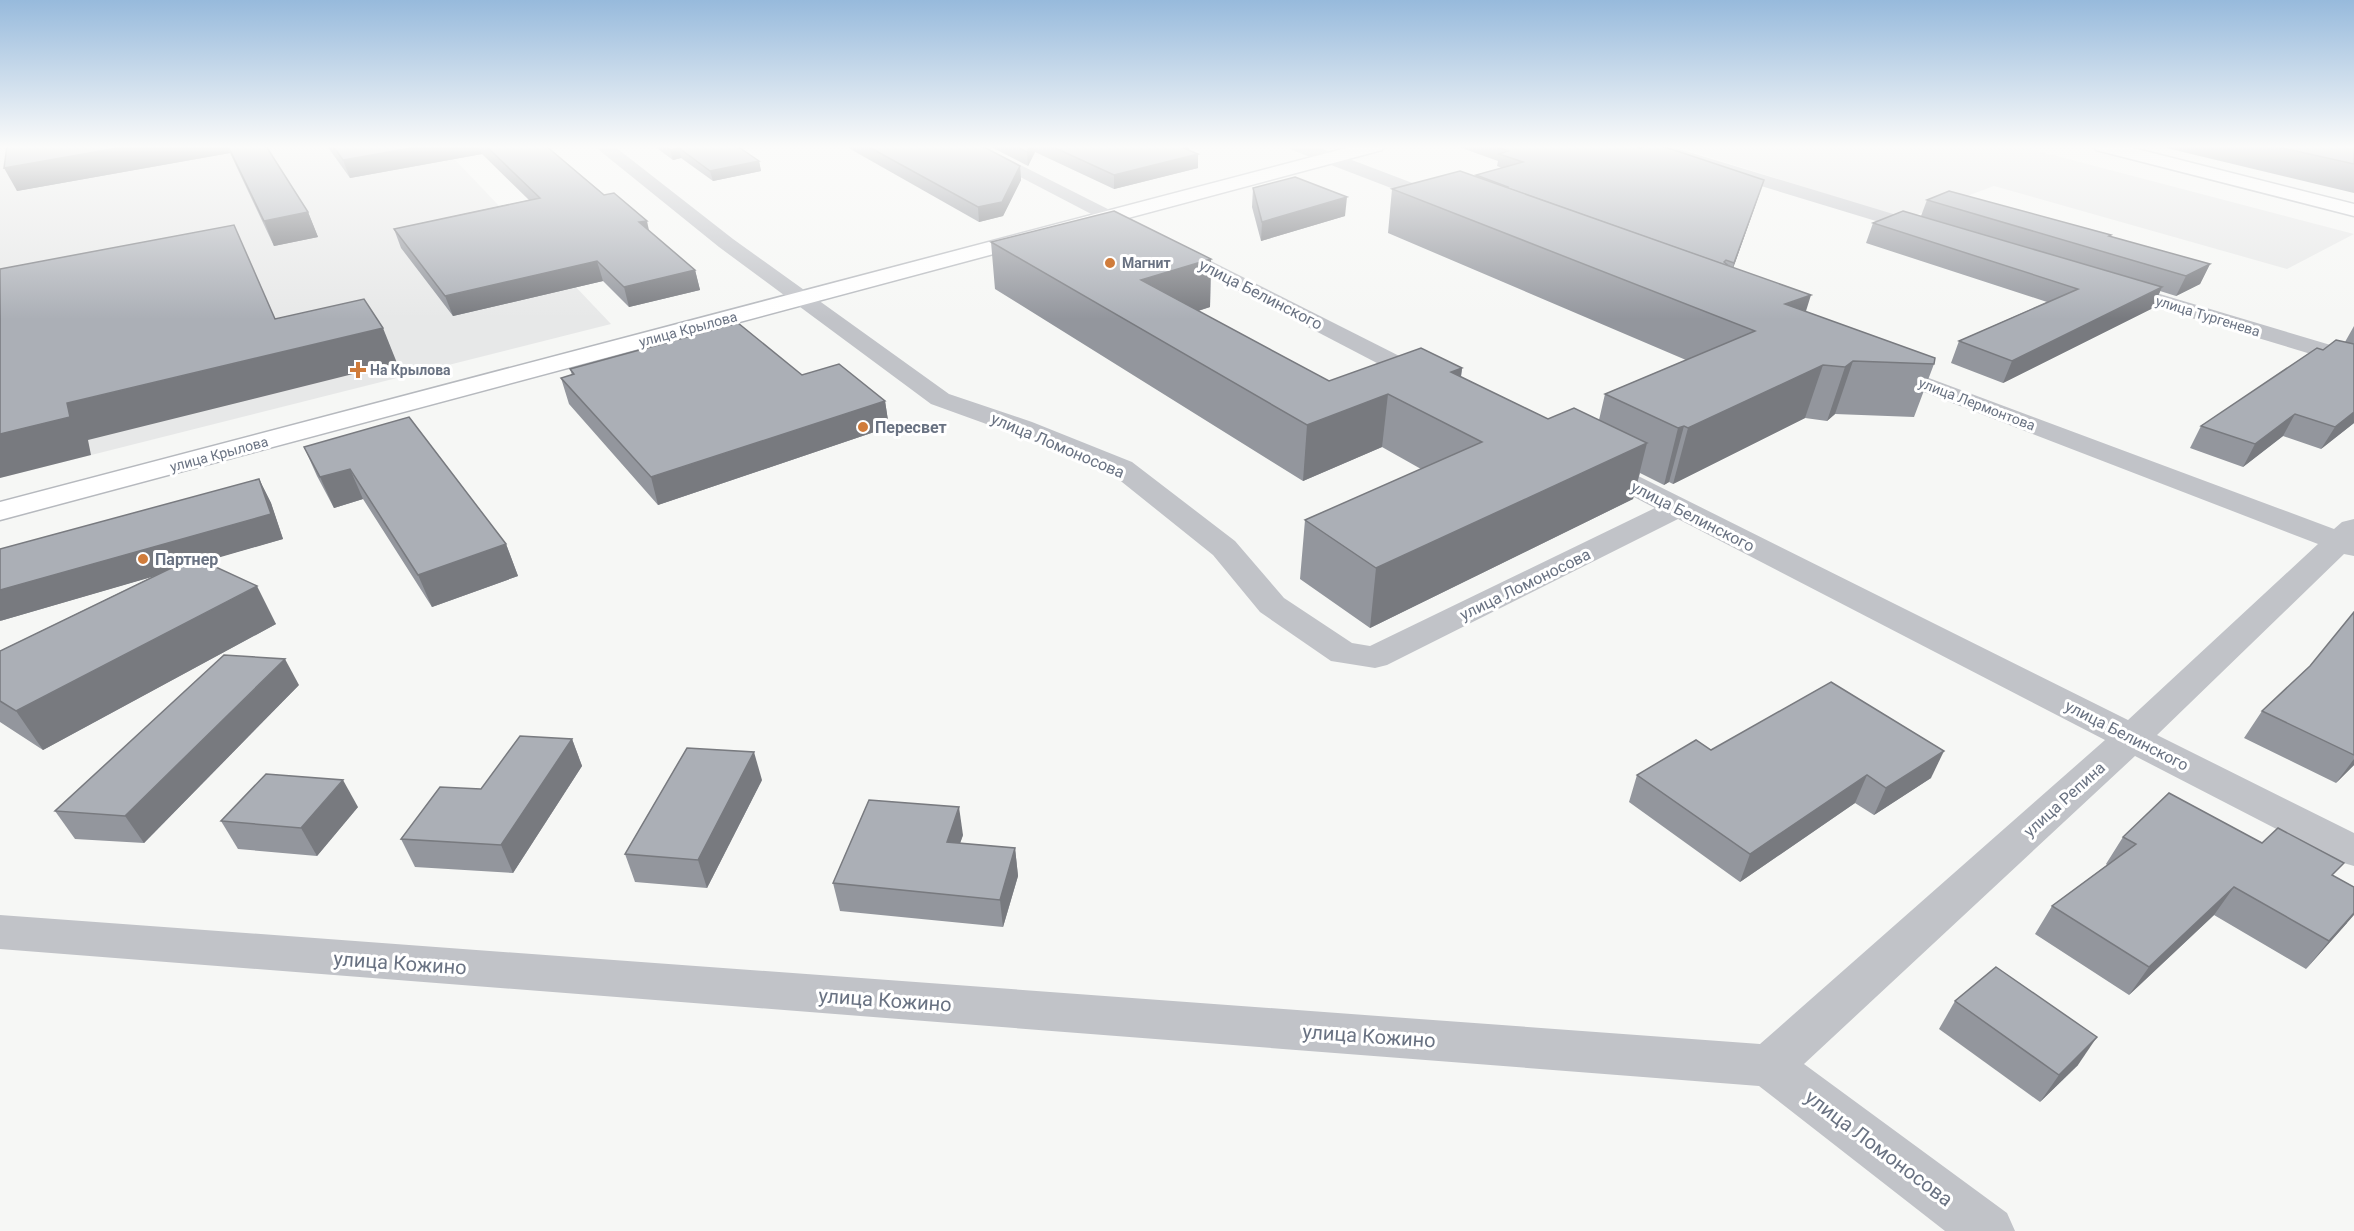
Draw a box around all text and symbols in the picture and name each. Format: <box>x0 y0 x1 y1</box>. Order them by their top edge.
place label: Магнит <box>1122 255 1171 271</box>
street label: улица Белинского <box>1196 255 1326 334</box>
marker: Магнит <box>1103 256 1117 270</box>
street label: улица Тургенева <box>2154 293 2262 339</box>
street label: улица Крылова <box>637 308 739 350</box>
place label: На Крылова <box>370 362 451 378</box>
marker: На Крылова <box>351 363 365 377</box>
street label: улица Лермонтова <box>1916 374 2038 434</box>
street label: улица Ломоносова <box>988 409 1127 482</box>
place label: Пересвет <box>875 418 947 437</box>
marker: Пересвет <box>856 420 870 434</box>
street label: улица Крылова <box>168 433 270 475</box>
street label: улица Белинского <box>1628 477 1758 556</box>
street label: улица Ломоносова <box>1457 545 1594 624</box>
place label: Партнер <box>155 550 218 569</box>
marker: Партнер <box>136 552 150 566</box>
street label: улица Белинского <box>2062 696 2192 775</box>
street label: улица Репина <box>2020 758 2109 841</box>
street label: улица Кожино <box>333 946 467 980</box>
street label: улица Кожино <box>818 983 952 1017</box>
street label: улица Кожино <box>1302 1019 1436 1053</box>
street label: улица Ломоносова <box>1800 1085 1958 1211</box>

